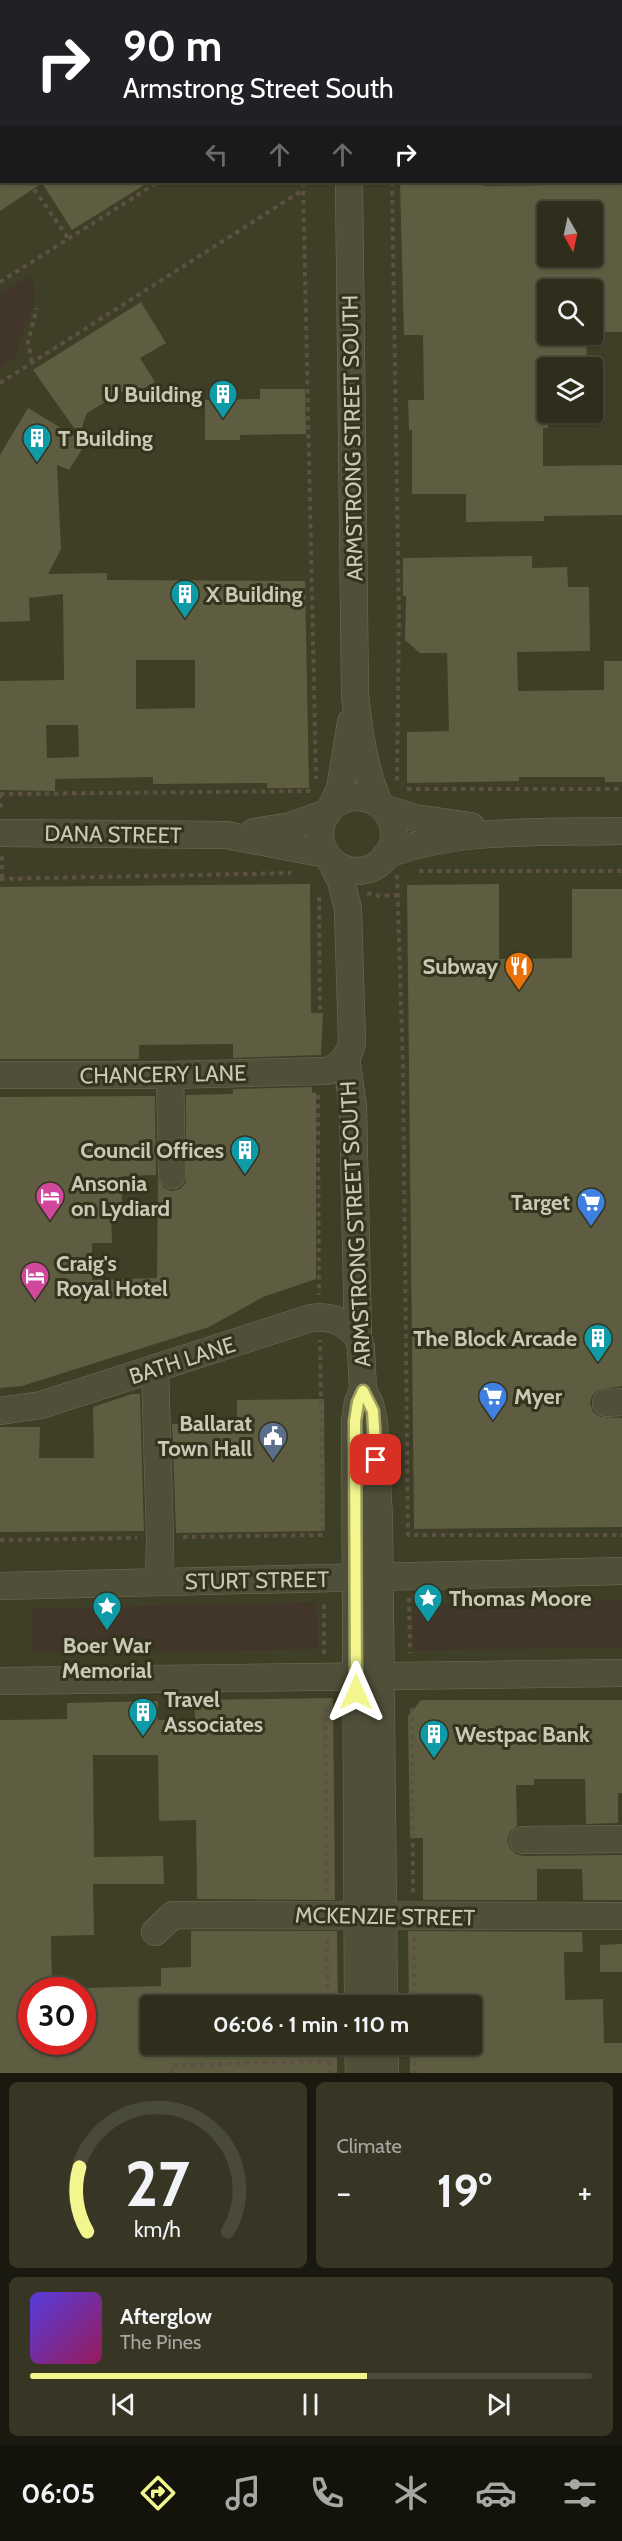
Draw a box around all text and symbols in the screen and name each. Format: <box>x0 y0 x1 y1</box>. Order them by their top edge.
text: 90 m <box>123 20 222 72</box>
icon: right <box>24 24 102 102</box>
text: Armstrong Street South <box>123 72 394 105</box>
icon: left <box>200 138 233 171</box>
icon: ahead <box>263 138 296 171</box>
icon: ahead <box>326 138 359 171</box>
icon: right <box>389 138 422 171</box>
north arrow <box>537 201 603 267</box>
map controls <box>537 201 603 423</box>
button: search <box>537 279 603 345</box>
street label: ARMSTRONG STREET SOUTH <box>337 294 368 581</box>
button: layers <box>537 357 603 423</box>
building icon: U Building <box>207 378 239 420</box>
place label: U Building <box>104 381 202 408</box>
building icon: T Building <box>21 422 53 464</box>
place label: T Building <box>58 425 153 452</box>
building icon: X Building <box>169 578 201 620</box>
place label: X Building <box>205 581 302 608</box>
street label: DANA STREET <box>44 820 182 849</box>
restaurant icon: Subway <box>503 950 535 992</box>
place label: Subway <box>423 953 498 980</box>
street label: CHANCERY LANE <box>80 1060 247 1089</box>
street label: ARMSTRONG STREET SOUTH <box>335 1080 376 1368</box>
building icon: Council Offices <box>229 1134 261 1176</box>
place label: Council Offices <box>80 1137 224 1164</box>
place label: Ansonia on Lydiard <box>71 1170 170 1222</box>
hotel icon: Ansonia on Lydiard <box>34 1180 66 1222</box>
supermarket icon: Target <box>575 1186 607 1228</box>
place label: Target <box>511 1189 570 1216</box>
place label: Craig's Royal Hotel <box>56 1250 168 1302</box>
hotel icon: Craig's Royal Hotel <box>19 1260 51 1302</box>
building icon: The Block Arcade <box>582 1322 614 1364</box>
place label: The Block Arcade <box>413 1325 577 1352</box>
street label: BATH LANE <box>126 1331 239 1390</box>
supermarket icon: Myer <box>477 1380 509 1422</box>
place label: Myer <box>514 1383 563 1410</box>
place label: Ballarat Town Hall <box>158 1410 252 1462</box>
public building icon: Ballarat Town Hall <box>257 1420 289 1462</box>
pin <box>350 1434 401 1485</box>
icon: arrive <box>359 1443 392 1476</box>
street label: STURT STREET <box>185 1566 330 1595</box>
place icon: Thomas Moore <box>412 1582 444 1624</box>
place label: Thomas Moore <box>449 1585 592 1612</box>
place icon: Boer War Memorial <box>91 1590 123 1632</box>
place label: Boer War Memorial <box>62 1632 152 1684</box>
position arrow <box>324 1660 388 1724</box>
place label: Travel Associates <box>164 1686 263 1738</box>
building icon: Travel Associates <box>127 1696 159 1738</box>
building icon: Westpac Bank <box>418 1718 450 1760</box>
place label: Westpac Bank <box>455 1721 590 1748</box>
street label: MCKENZIE STREET <box>295 1901 476 1932</box>
speed limit sign: 30 <box>18 1977 96 2055</box>
text: 06:06 · 1 min · 110 m <box>213 2011 409 2038</box>
text: Climate <box>337 2134 402 2158</box>
text: 27 <box>125 2146 190 2222</box>
text: 19° <box>437 2164 492 2218</box>
text: − <box>337 2172 351 2212</box>
text: + <box>577 2172 592 2212</box>
text: km/h <box>134 2216 181 2242</box>
text: Afterglow <box>120 2303 212 2330</box>
text: The Pines <box>120 2330 201 2354</box>
icon: previous <box>107 2388 140 2421</box>
icon: pause <box>294 2388 327 2421</box>
icon: next <box>482 2388 515 2421</box>
icon: directions <box>137 2472 179 2514</box>
icon: music <box>222 2472 264 2514</box>
icon: phone <box>306 2472 348 2514</box>
icon: climate <box>390 2472 432 2514</box>
icon: car <box>475 2472 517 2514</box>
icon: filters <box>559 2472 601 2514</box>
text: 06:05 <box>21 2477 95 2510</box>

